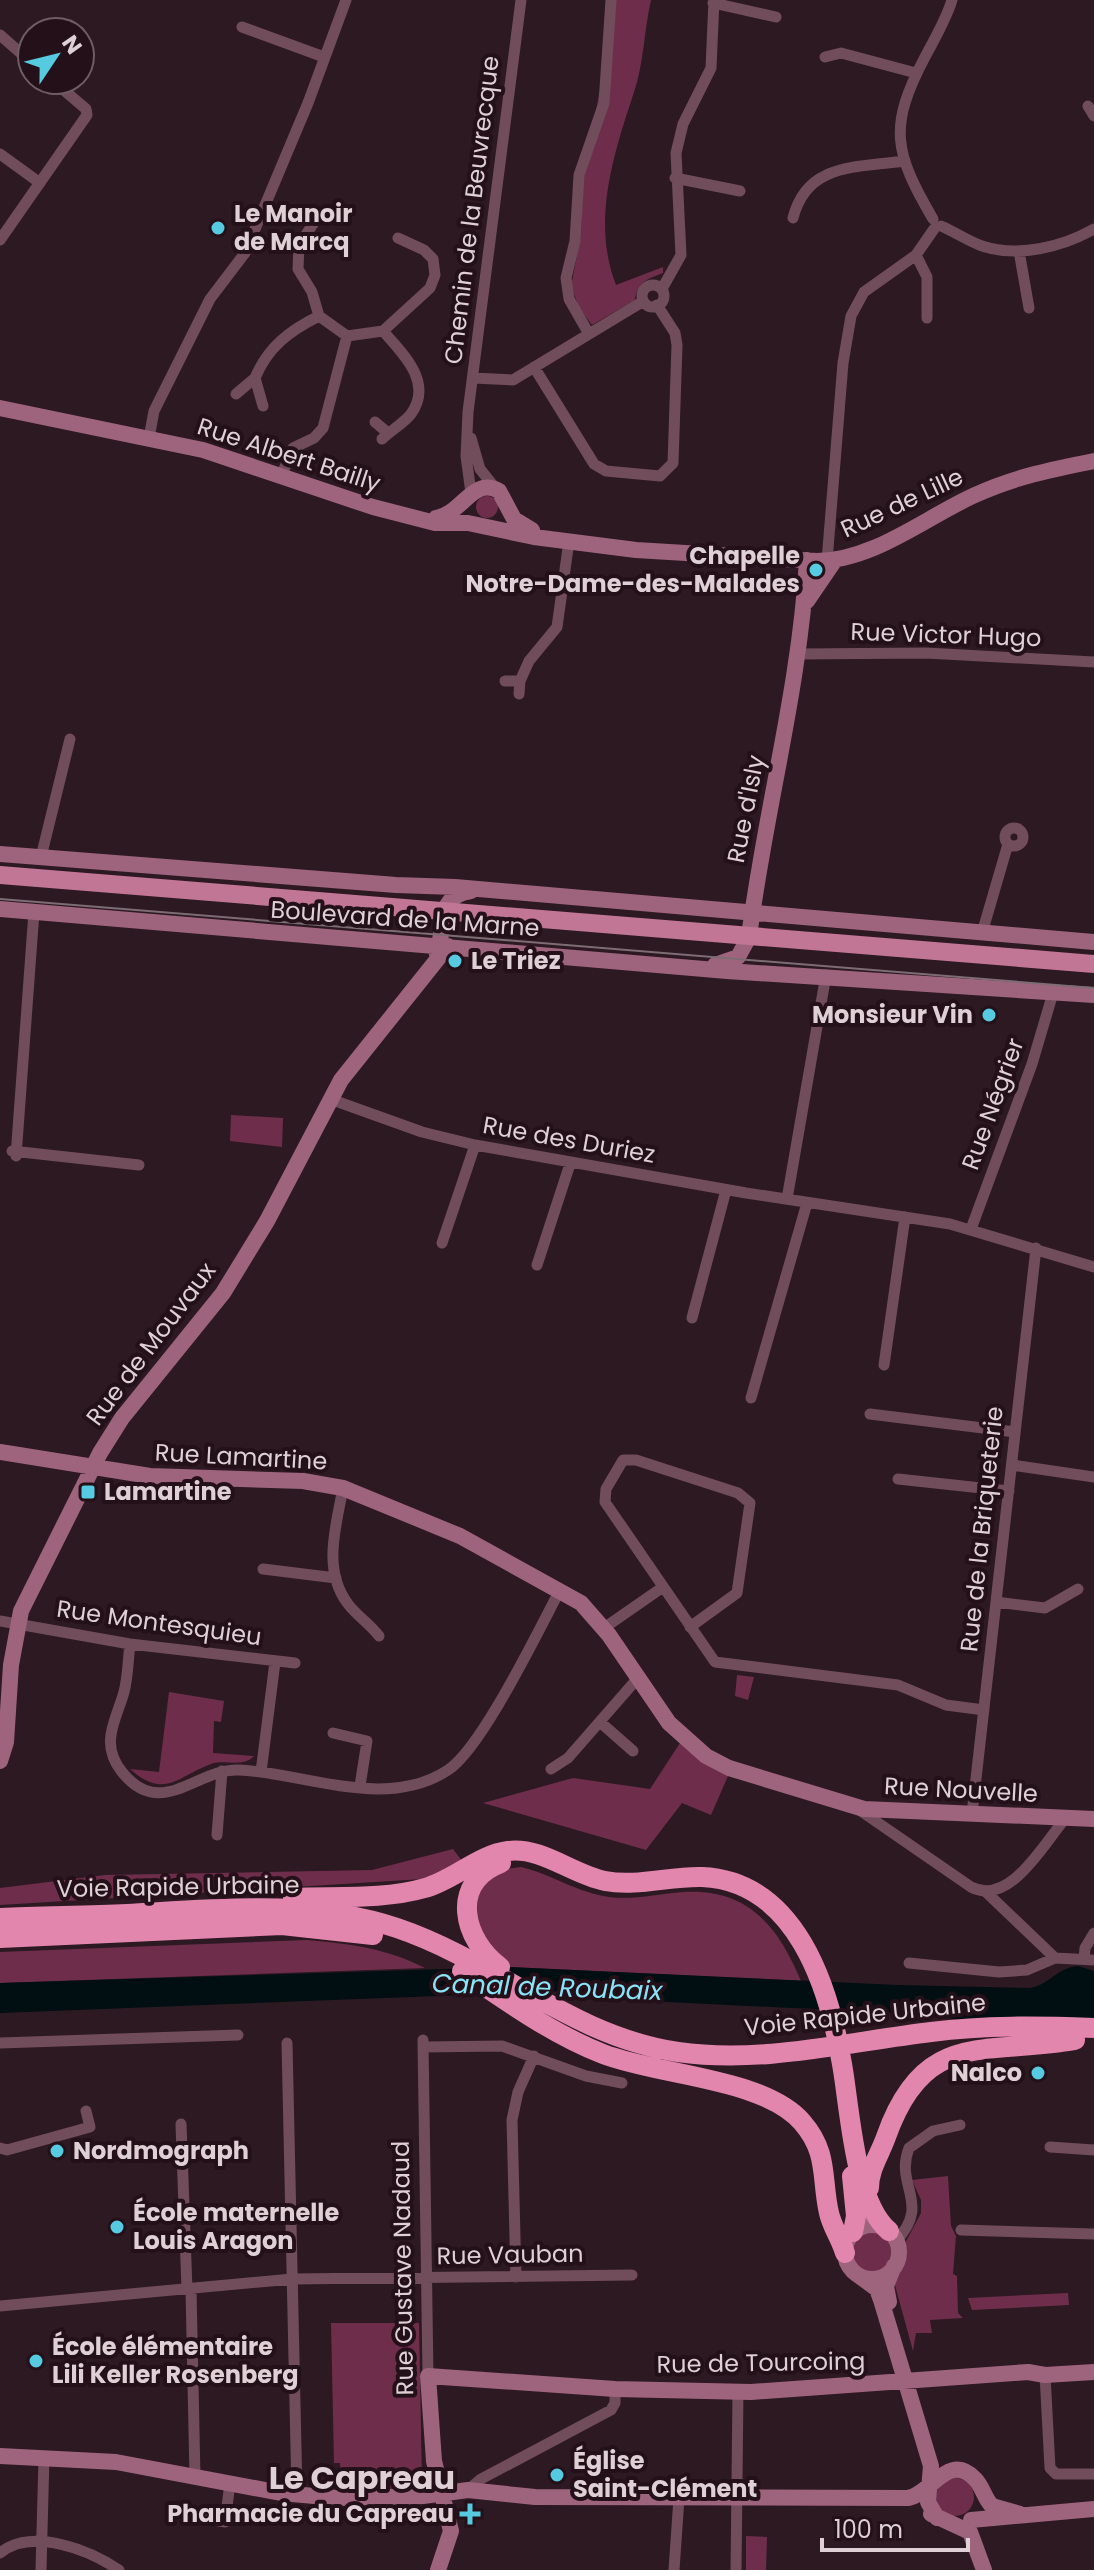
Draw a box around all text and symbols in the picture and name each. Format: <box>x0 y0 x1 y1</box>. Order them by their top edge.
north arrow <box>16 16 96 96</box>
text: N <box>55 29 89 60</box>
street label: Chemin de la Beuvrecque <box>436 54 507 366</box>
place label: Le Manoir de Marcq <box>234 197 352 258</box>
marker: Le Manoir de Marcq <box>209 219 227 237</box>
street label: Rue Albert Bailly <box>193 409 385 500</box>
street label: Rue de Lille <box>835 460 968 545</box>
place label: Chapelle Notre-Dame-des-Malades <box>466 539 800 600</box>
marker: Chapelle Notre-Dame-des-Malades <box>807 561 825 579</box>
street label: Rue Victor Hugo <box>850 615 1042 654</box>
street label: Rue d'Isly <box>719 752 772 866</box>
street label: Boulevard de la Marne <box>269 893 541 944</box>
place label: Le Triez <box>471 944 561 977</box>
marker: Le Triez <box>446 952 464 970</box>
place label: Monsieur Vin <box>812 998 973 1031</box>
marker: Monsieur Vin <box>980 1006 998 1024</box>
street label: Rue Négrier <box>953 1033 1032 1174</box>
street label: Rue des Duriez <box>480 1108 658 1171</box>
street label: Rue de Mouvaux <box>78 1255 223 1432</box>
street label: Rue de la Briqueterie <box>952 1405 1011 1653</box>
street label: Rue Lamartine <box>154 1436 328 1477</box>
place label: Lamartine <box>104 1475 232 1508</box>
marker: Lamartine <box>79 1483 97 1501</box>
street label: Rue Montesquieu <box>55 1592 264 1653</box>
street label: Rue Nouvelle <box>883 1769 1039 1810</box>
street label: Voie Rapide Urbaine <box>56 1868 300 1905</box>
water label: Canal de Roubaix <box>431 1965 664 2009</box>
street label: Voie Rapide Urbaine <box>742 1985 987 2044</box>
place label: Nalco <box>951 2056 1022 2089</box>
marker: Nalco <box>1029 2064 1047 2082</box>
place label: Nordmograph <box>73 2134 249 2167</box>
street label: Rue Gustave Nadaud <box>384 2140 421 2396</box>
marker: Nordmograph <box>48 2142 66 2160</box>
place label: École maternelle Louis Aragon <box>133 2196 339 2257</box>
marker: École maternelle Louis Aragon <box>108 2218 126 2236</box>
street label: Rue Vauban <box>436 2237 584 2272</box>
place label: École élémentaire Lili Keller Rosenberg <box>52 2330 299 2391</box>
street label: Rue de Tourcoing <box>656 2344 866 2381</box>
marker: École élémentaire Lili Keller Rosenberg <box>27 2352 45 2370</box>
place label: Église Saint-Clément <box>573 2444 757 2505</box>
district label: Le Capreau <box>269 2455 455 2500</box>
marker: Église Saint-Clément <box>548 2466 566 2484</box>
place label: Pharmacie du Capreau <box>167 2497 454 2530</box>
scale bar <box>822 2502 968 2552</box>
marker: Pharmacie du Capreau <box>461 2505 479 2523</box>
text: 100 m <box>834 2513 903 2546</box>

